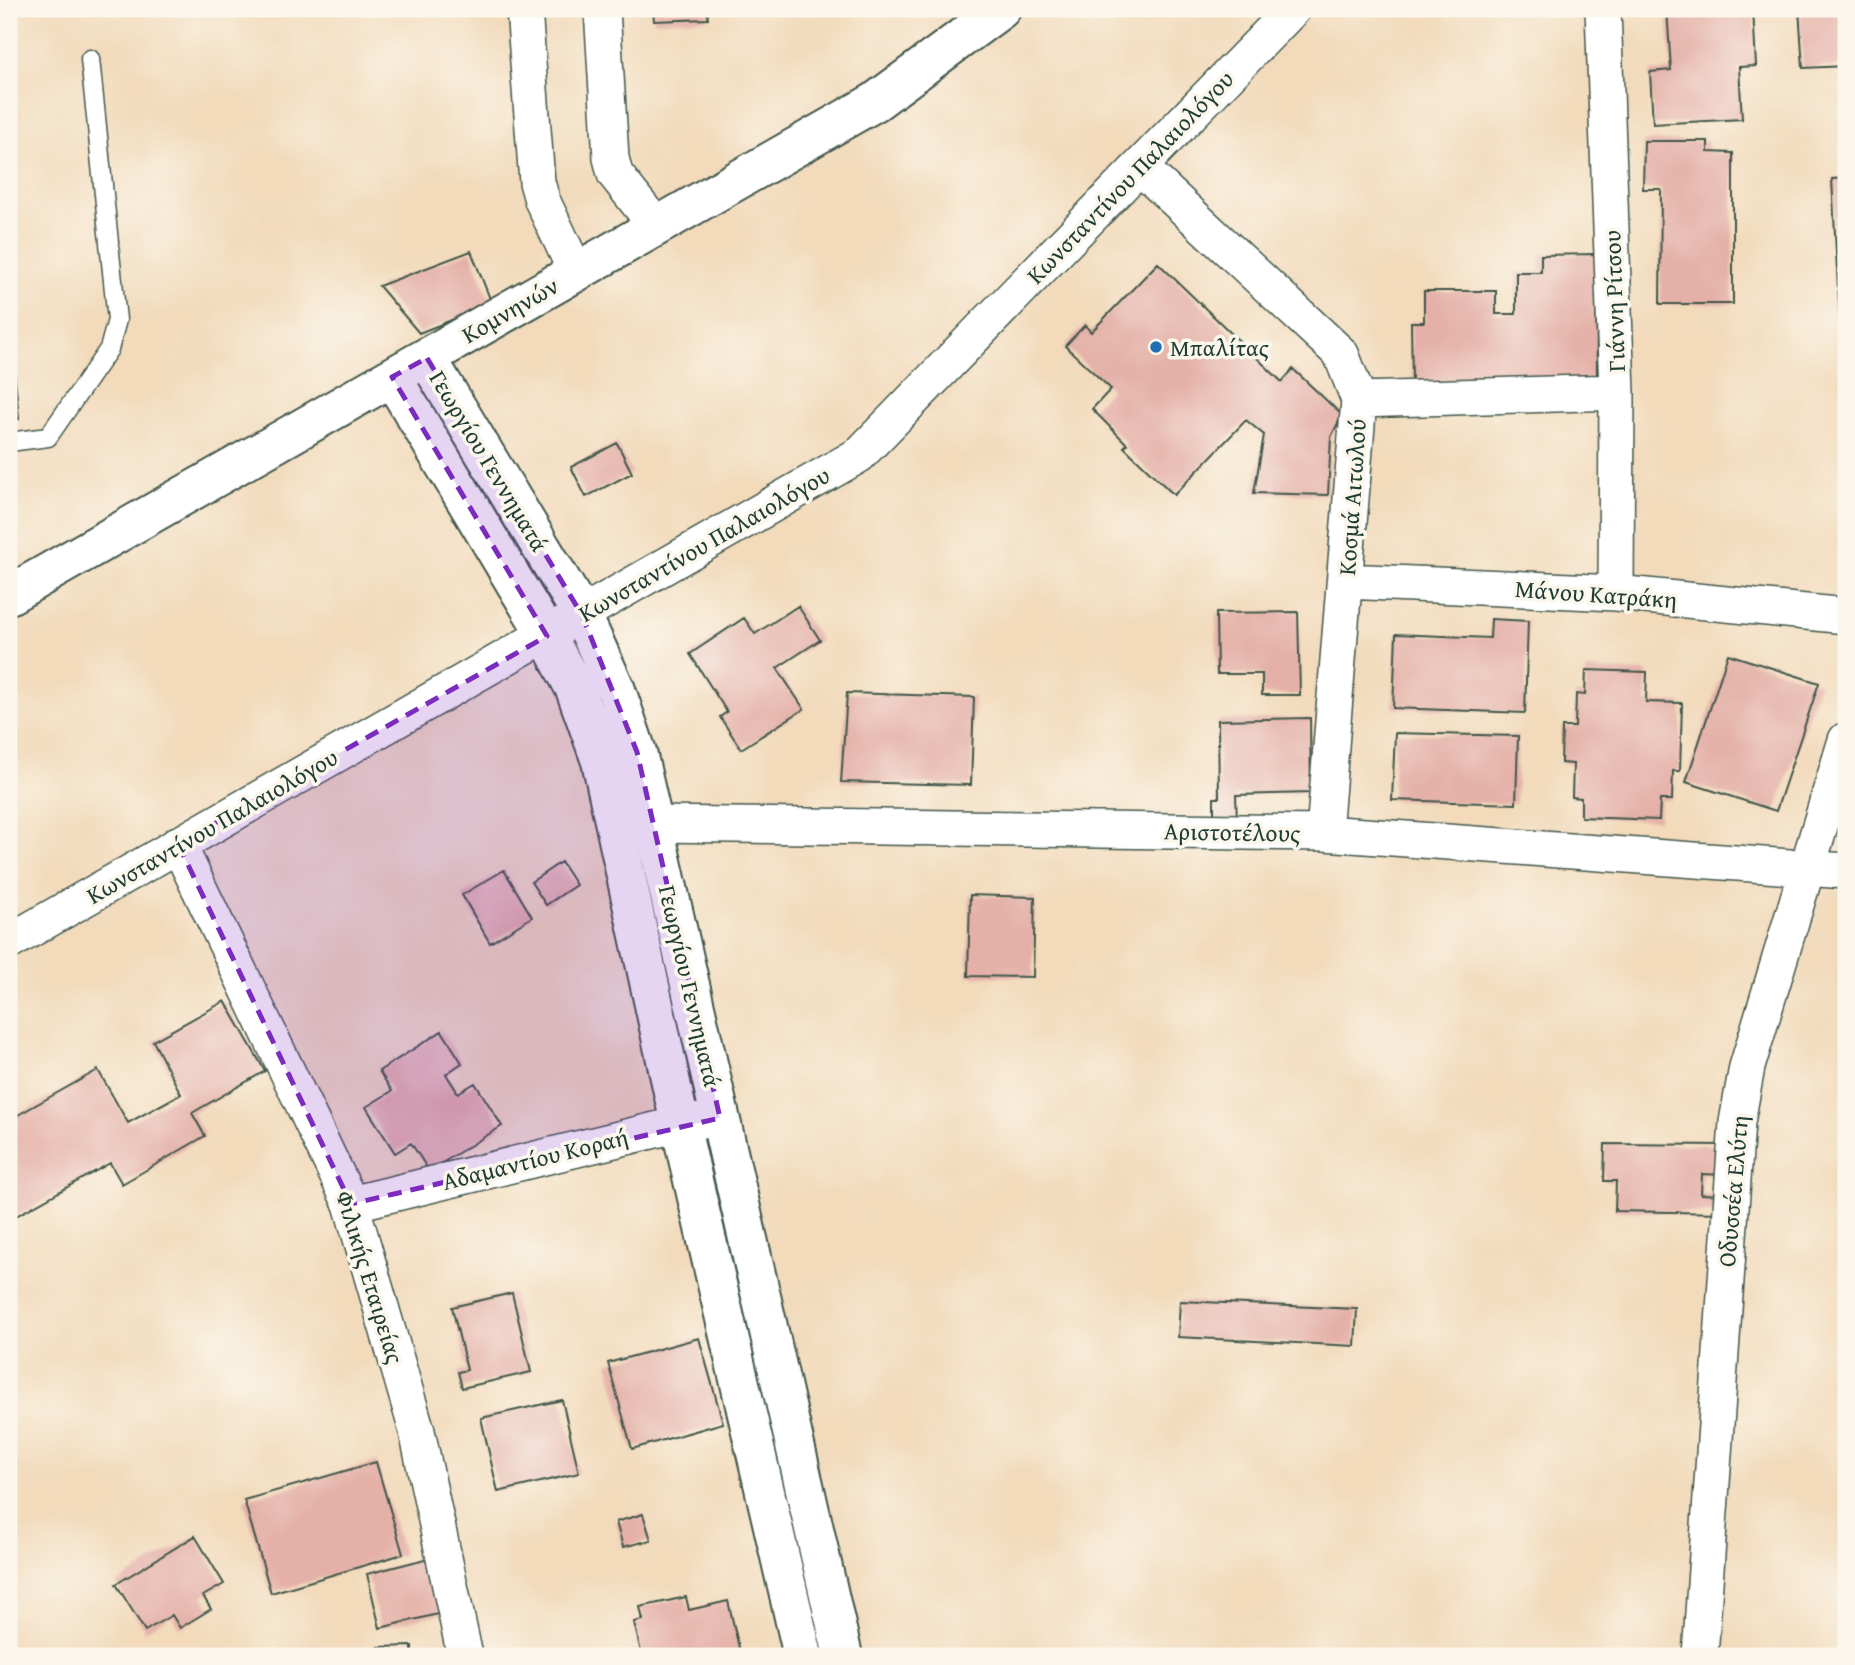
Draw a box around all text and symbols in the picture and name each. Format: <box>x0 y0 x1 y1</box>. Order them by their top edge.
street label: Κωνσταντίνου Παλαιολόγου <box>1018 62 1242 292</box>
street label: Γιάννη Ρίτσου <box>1594 229 1634 373</box>
street label: Κομνηνών <box>455 268 565 352</box>
place label: Μπαλίτας <box>1170 330 1269 365</box>
marker: Μπαλίτας <box>1148 339 1164 355</box>
street label: Γεωργίου Γεννηματά <box>421 364 557 558</box>
street label: Κοσμά Αιτωλού <box>1329 418 1375 576</box>
street label: Κωνσταντίνου Παλαιολόγου <box>572 457 836 631</box>
street label: Μάνου Κατράκη <box>1514 571 1678 617</box>
street label: Κωνσταντίνου Παλαιολόγου <box>80 739 344 913</box>
street label: Αριστοτέλους <box>1164 813 1300 851</box>
street label: Γεωργίου Γεννηματά <box>650 882 730 1090</box>
street label: Οδυσσέα Ελύτη <box>1709 1114 1757 1268</box>
street label: Αδαμαντίου Κοραή <box>438 1119 632 1199</box>
street label: Φιλικής Εταιρείας <box>327 1186 413 1368</box>

